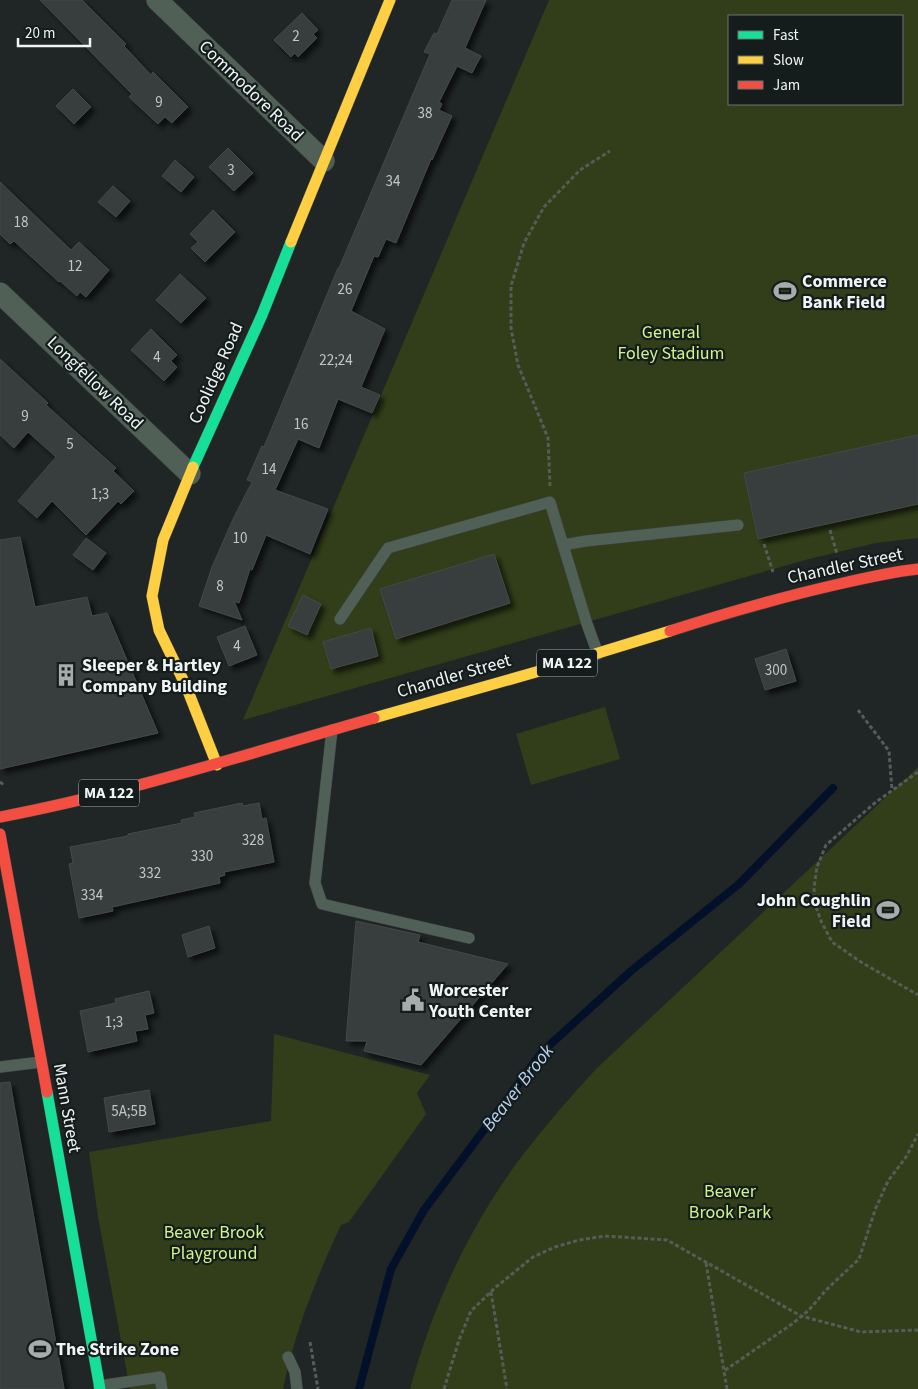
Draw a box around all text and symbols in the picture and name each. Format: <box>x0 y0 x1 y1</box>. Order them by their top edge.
scale bar <box>18 15 90 47</box>
legend <box>728 15 903 105</box>
text: 20 m <box>25 23 55 44</box>
text: Fast <box>773 25 799 46</box>
house number: 2 <box>292 26 300 47</box>
street label: Commodore Road <box>193 35 309 147</box>
text: Slow <box>773 50 804 71</box>
text: Jam <box>773 75 800 96</box>
house number: 9 <box>155 92 163 113</box>
house number: 38 <box>418 103 432 124</box>
house number: 3 <box>227 160 235 181</box>
house number: 34 <box>386 171 401 192</box>
house number: 18 <box>14 212 28 233</box>
house number: 12 <box>68 256 82 277</box>
place label: Commerce Bank Field <box>802 269 887 315</box>
sports icon: Commerce Bank Field <box>772 278 798 304</box>
house number: 26 <box>338 279 352 300</box>
street label: Coolidge Road <box>182 318 250 428</box>
park label: General Foley Stadium <box>617 320 725 366</box>
street label: Longfellow Road <box>41 330 149 436</box>
house number: 4 <box>153 347 161 368</box>
house number: 22;24 <box>319 350 353 371</box>
house number: 9 <box>21 406 29 427</box>
house number: 16 <box>294 414 308 435</box>
house number: 5 <box>66 434 74 455</box>
house number: 14 <box>262 459 277 480</box>
house number: 1;3 <box>91 484 109 505</box>
house number: 10 <box>233 528 247 549</box>
street label: Chandler Street <box>785 542 905 590</box>
house number: 8 <box>216 576 224 597</box>
house number: 4 <box>233 636 241 657</box>
street label: Chandler Street <box>394 648 514 704</box>
road number: MA 122 <box>537 650 597 676</box>
place label: Sleeper & Hartley Company Building <box>82 653 228 699</box>
house number: 300 <box>765 660 787 681</box>
building icon: Sleeper & Hartley Company Building <box>53 662 79 688</box>
road number: MA 122 <box>79 780 139 806</box>
house number: 328 <box>242 830 264 851</box>
house number: 330 <box>191 846 213 867</box>
house number: 332 <box>139 863 161 884</box>
house number: 334 <box>81 885 104 906</box>
place label: John Coughlin Field <box>757 888 871 934</box>
sports icon: John Coughlin Field <box>875 897 901 923</box>
place label: Worcester Youth Center <box>428 978 532 1024</box>
public building icon: Worcester Youth Center <box>400 987 426 1013</box>
house number: 1;3 <box>105 1012 123 1033</box>
water label: Beaver Brook <box>475 1038 561 1137</box>
street label: Mann Street <box>47 1061 87 1155</box>
house number: 5A;5B <box>111 1101 147 1122</box>
park label: Beaver Brook Park <box>689 1179 771 1225</box>
park label: Beaver Brook Playground <box>164 1220 264 1266</box>
sports icon: The Strike Zone <box>27 1336 53 1362</box>
place label: The Strike Zone <box>56 1337 179 1362</box>

